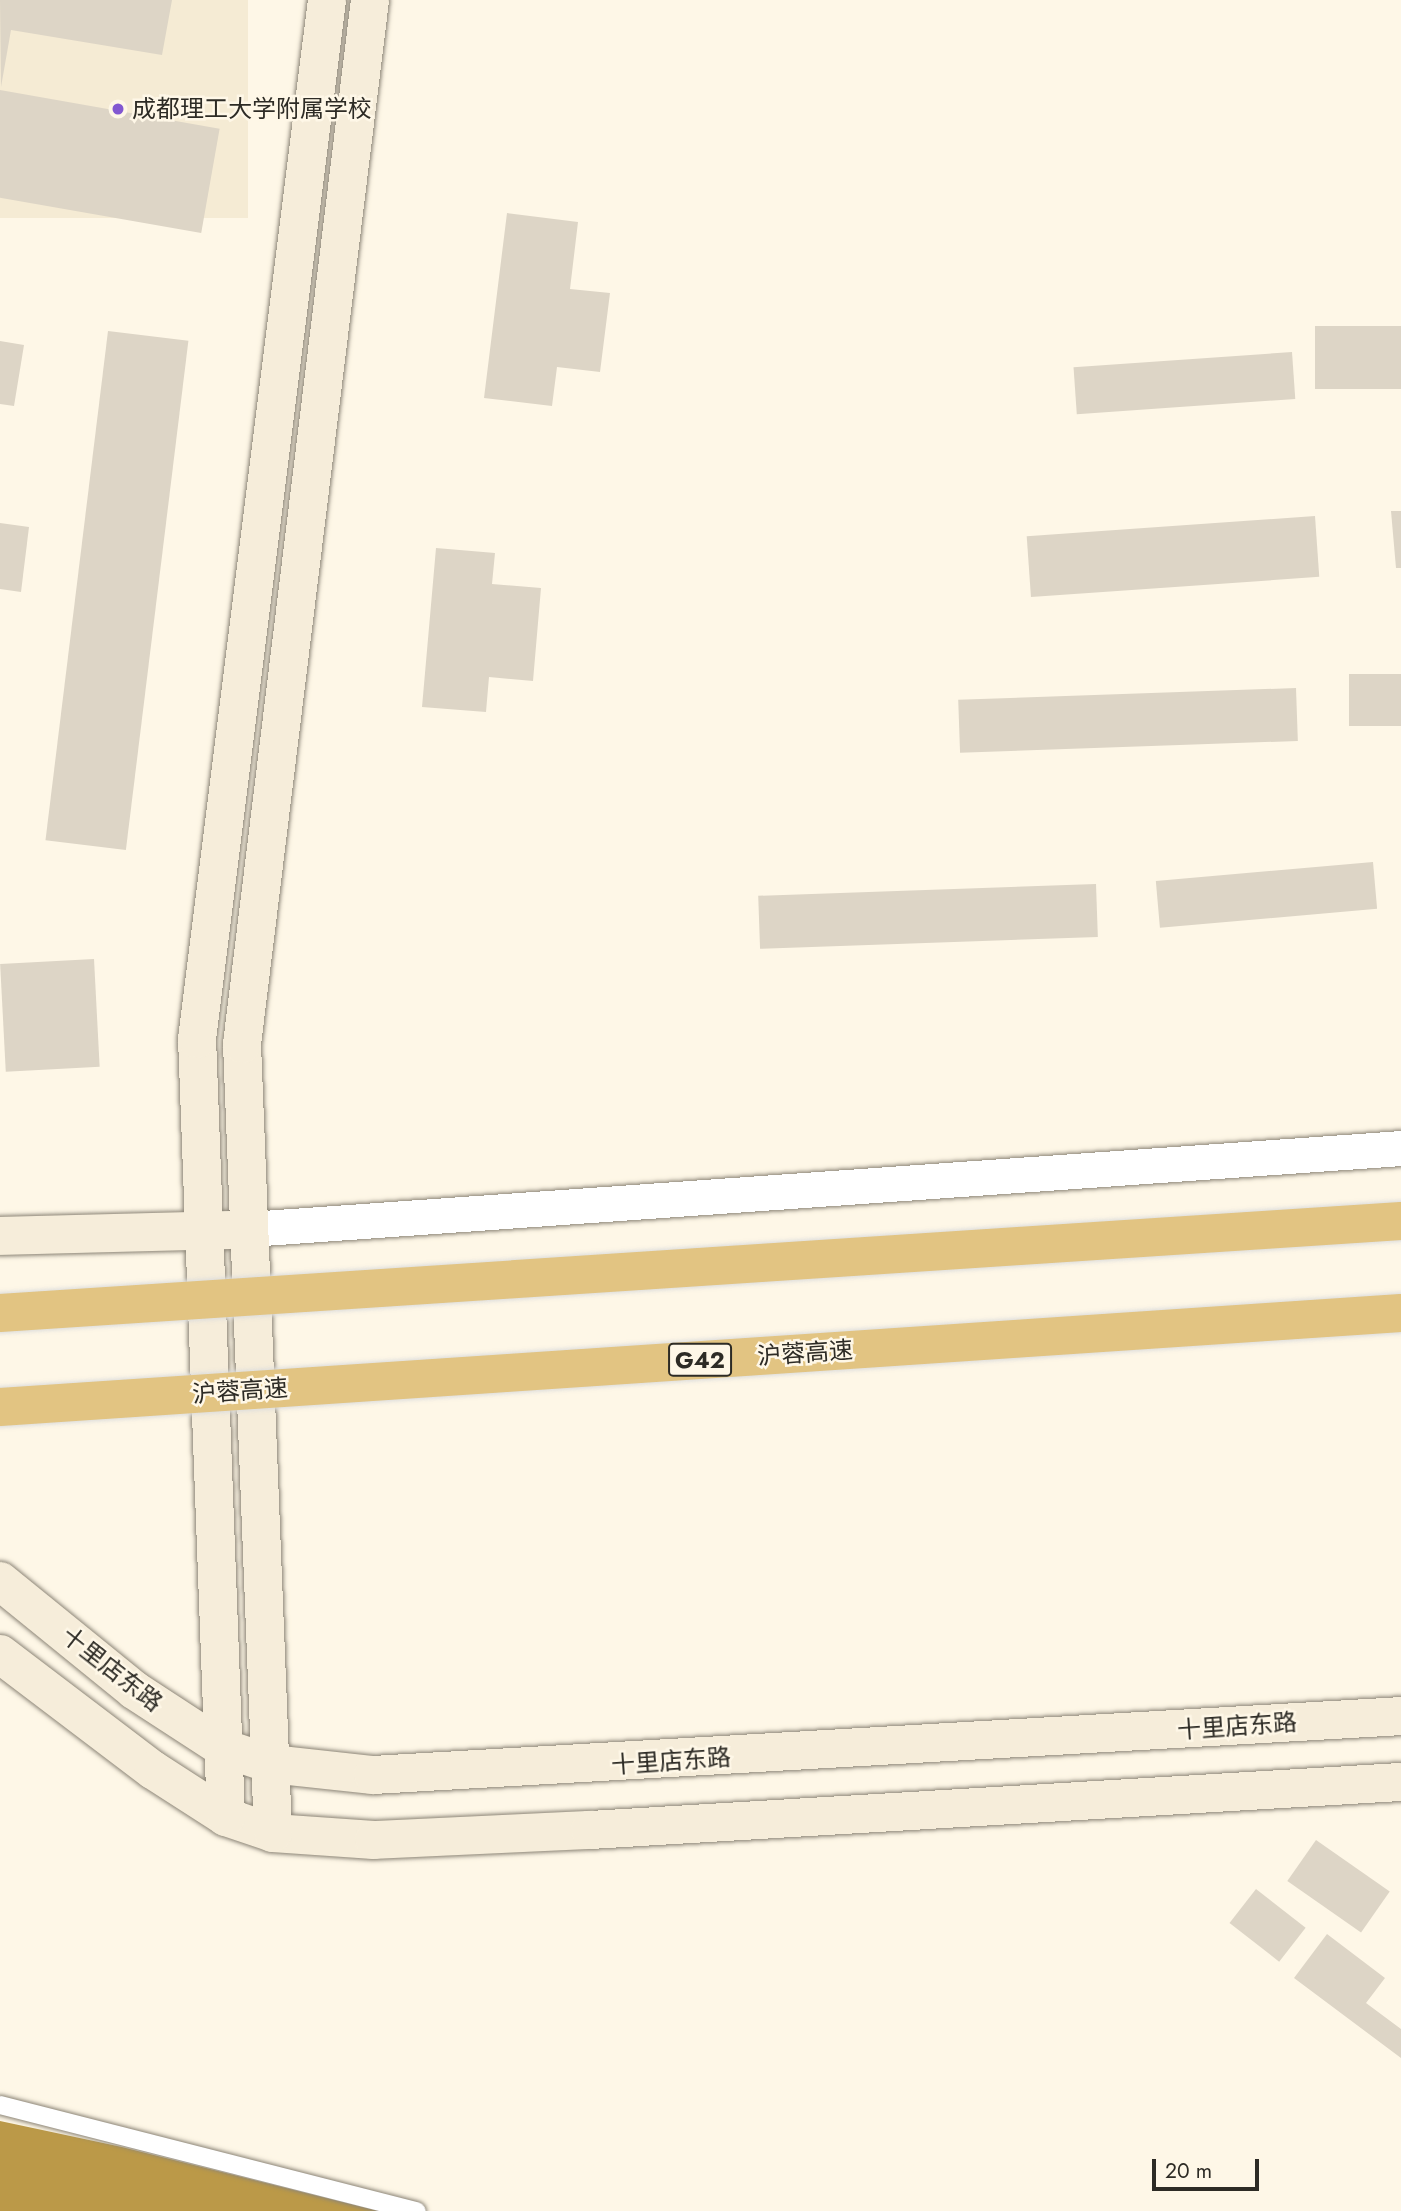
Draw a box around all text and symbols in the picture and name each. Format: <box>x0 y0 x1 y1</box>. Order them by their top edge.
place label: 成都理工大学附属学校 <box>132 95 372 123</box>
marker: 成都理工大学附属学校 <box>110 101 126 117</box>
street label: 沪蓉高速 <box>756 1335 854 1371</box>
road number: G42 <box>667 1340 733 1380</box>
street label: 沪蓉高速 <box>191 1373 289 1409</box>
street label: 十里店东路 <box>56 1621 168 1717</box>
street label: 十里店东路 <box>1176 1707 1298 1745</box>
street label: 十里店东路 <box>610 1742 732 1780</box>
scale bar <box>1156 2144 1263 2188</box>
text: 20 m <box>1165 2156 1212 2186</box>

